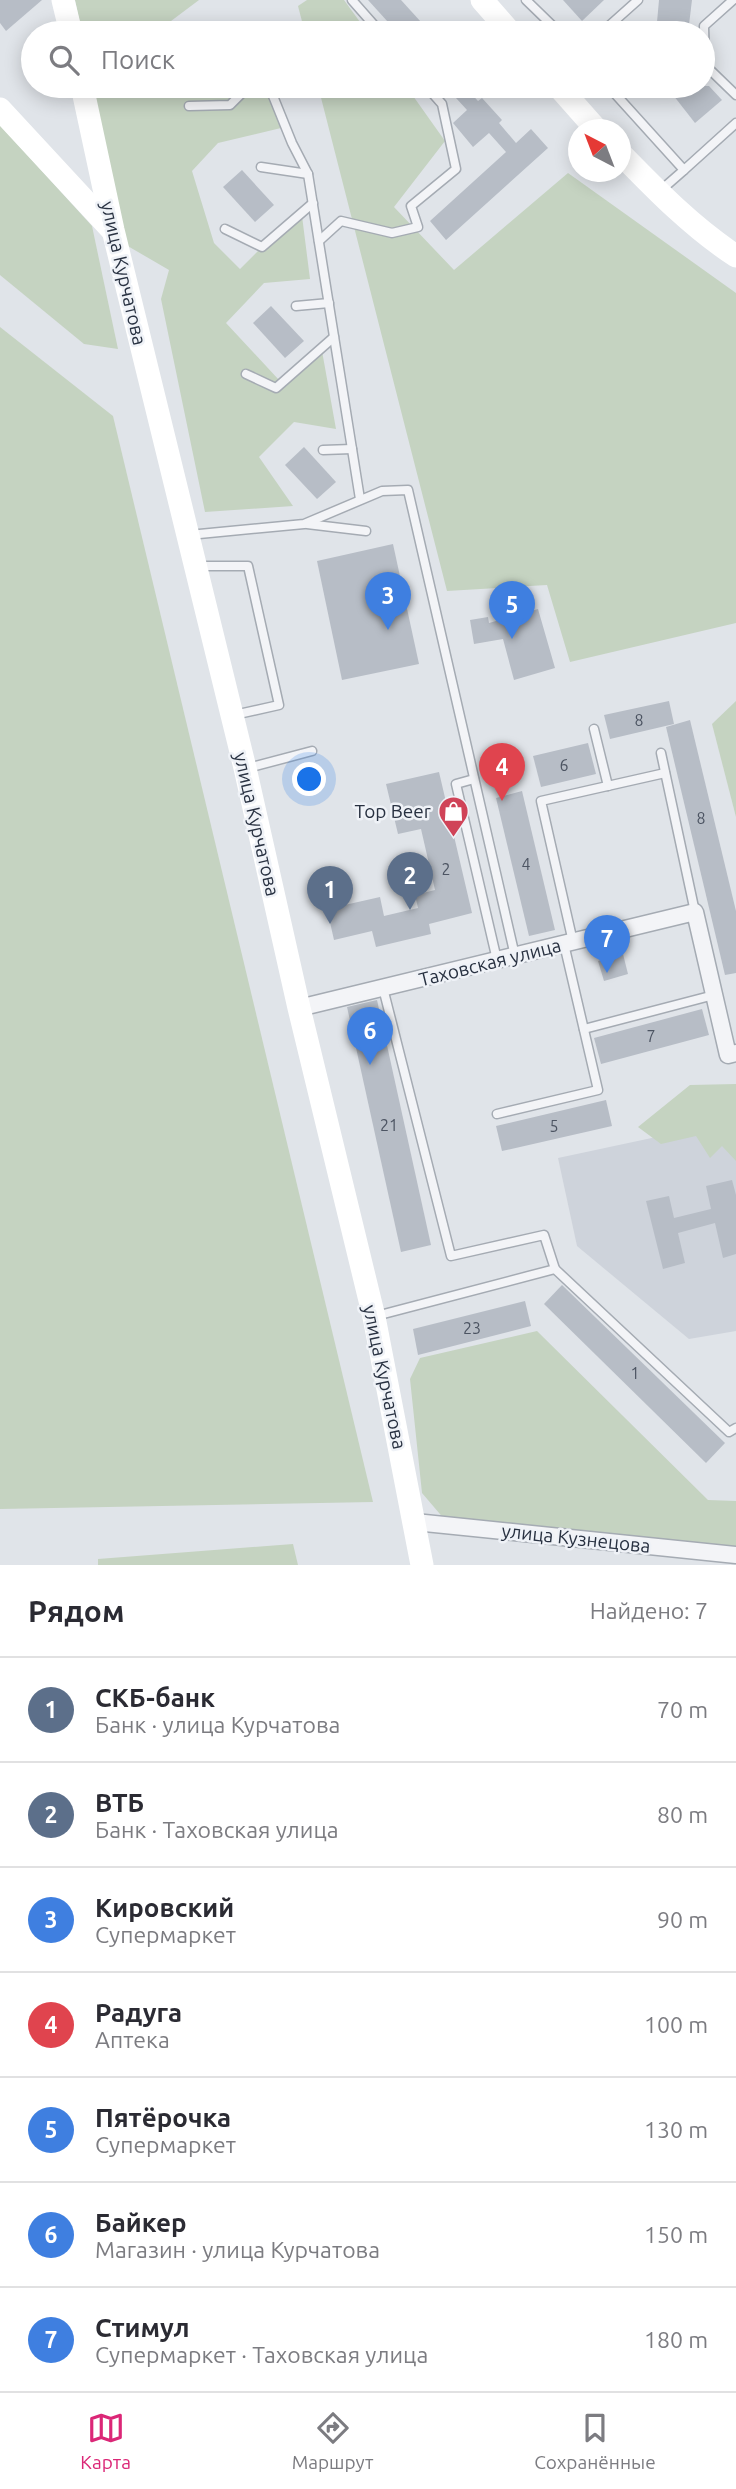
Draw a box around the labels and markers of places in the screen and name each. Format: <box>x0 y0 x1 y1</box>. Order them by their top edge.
pin: 3 <box>365 572 411 630</box>
pin: 5 <box>489 581 535 639</box>
pin: 4 <box>479 743 525 801</box>
shop icon: Top Beer <box>437 794 471 838</box>
place label: Top Beer <box>355 800 431 822</box>
pin: 2 <box>387 852 433 910</box>
pin: 1 <box>307 866 353 924</box>
pin: 7 <box>584 915 630 973</box>
pin: 6 <box>347 1007 393 1065</box>

